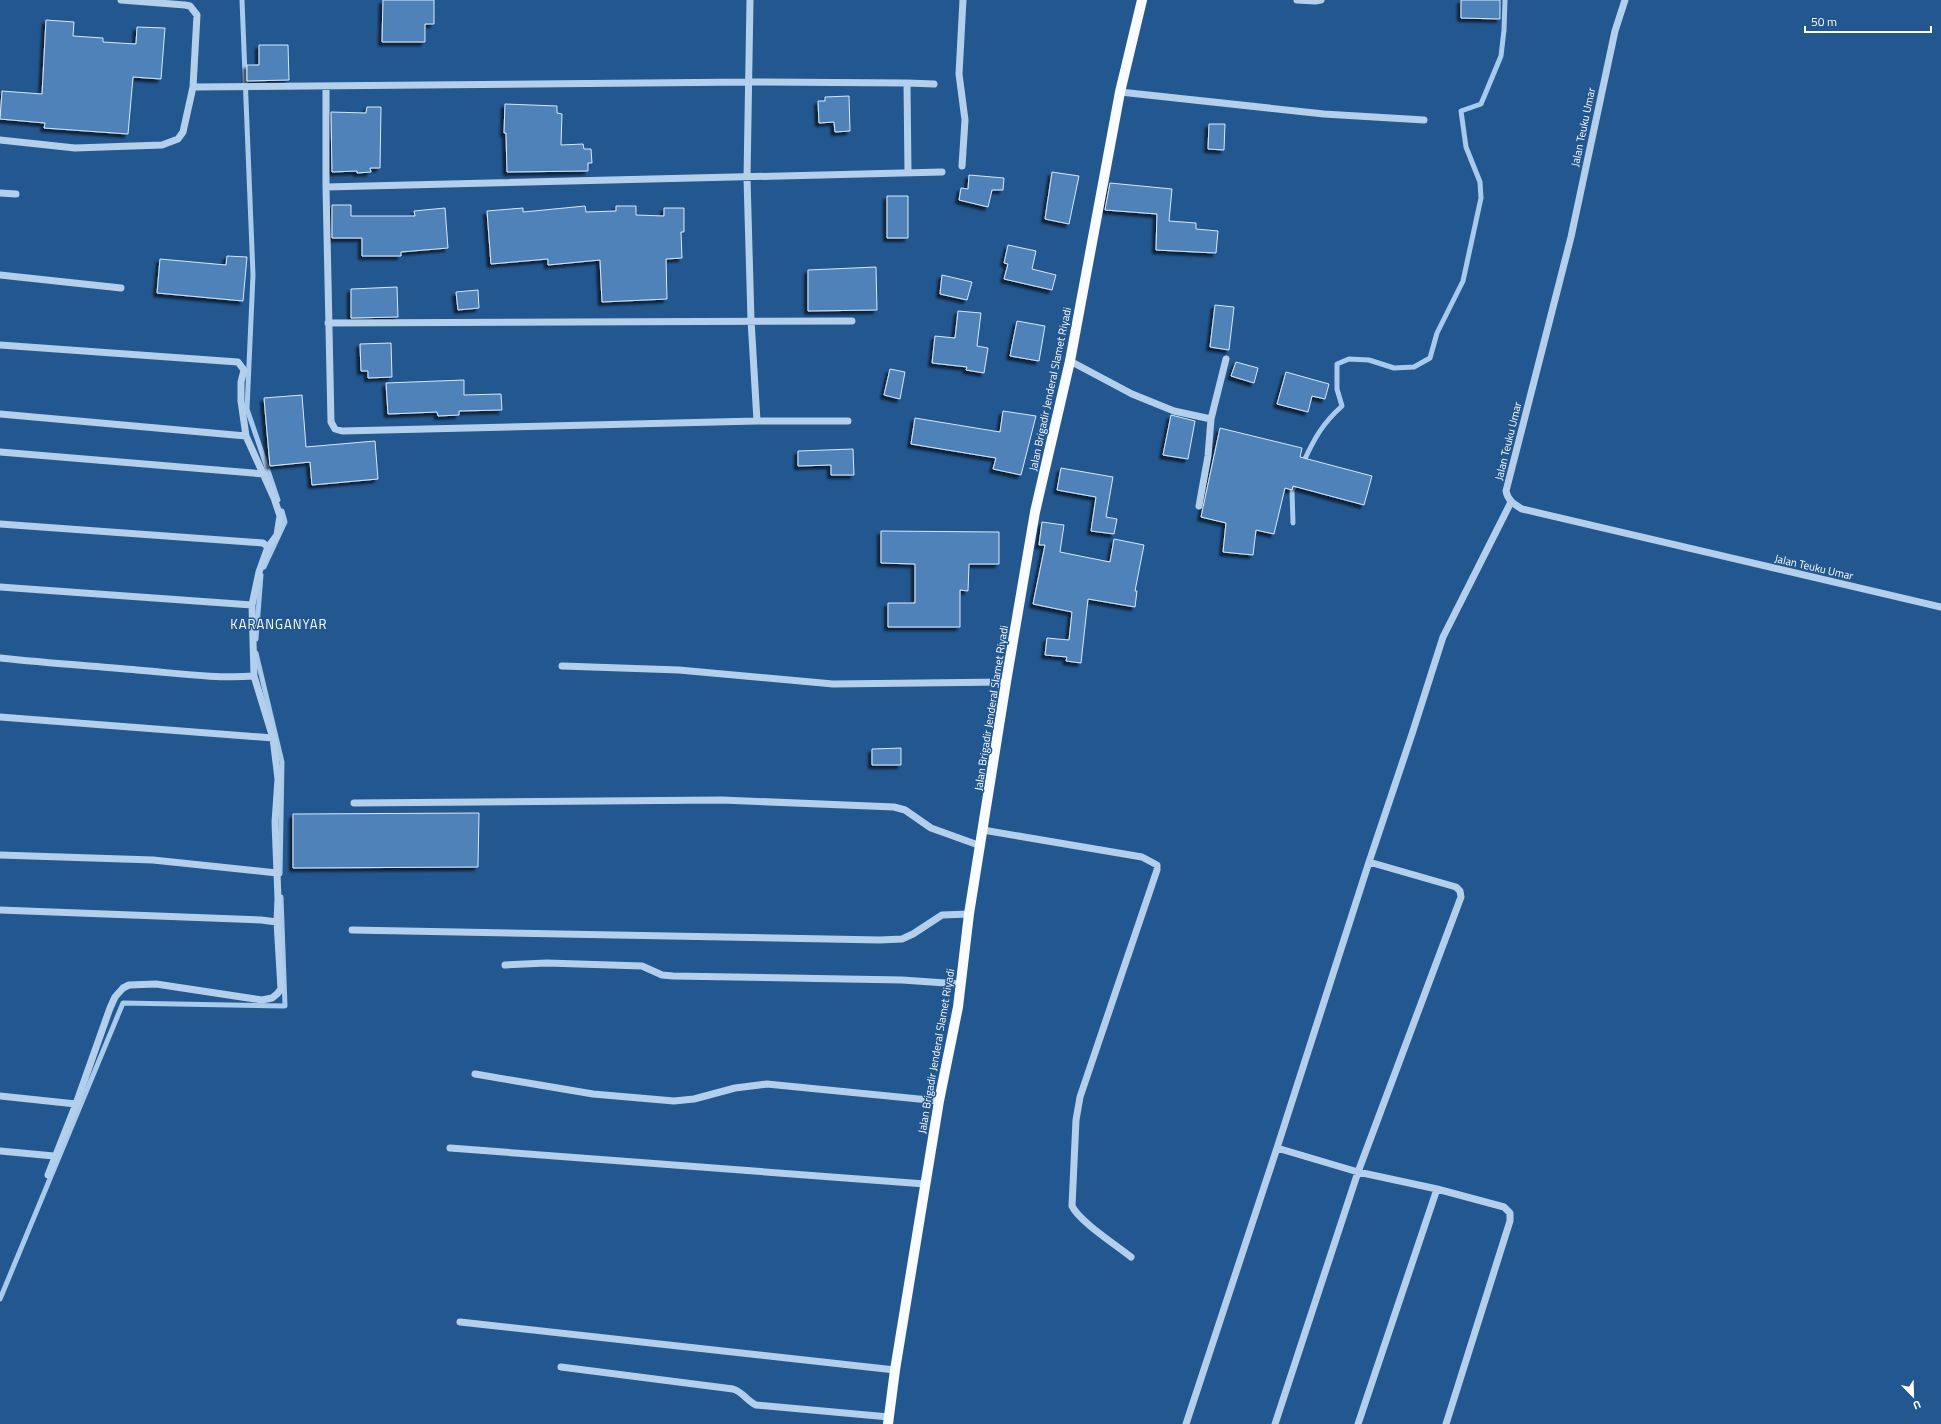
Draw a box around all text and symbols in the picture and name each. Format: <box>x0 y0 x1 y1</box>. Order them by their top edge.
scale bar <box>1805 8 1931 34</box>
text: 50 m <box>1811 12 1837 31</box>
street label: Jalan Teuku Umar <box>1567 86 1599 168</box>
street label: Jalan Brigadir Jenderal Slamet Riyadi <box>1025 306 1075 472</box>
street label: Jalan Teuku Umar <box>1491 400 1526 482</box>
street label: Jalan Teuku Umar <box>1773 550 1855 584</box>
district label: KARANGANYAR <box>230 614 328 634</box>
street label: Jalan Brigadir Jenderal Slamet Riyadi <box>970 624 1012 792</box>
street label: Jalan Brigadir Jenderal Slamet Riyadi <box>914 967 958 1135</box>
north arrow <box>1893 1376 1933 1416</box>
text: U <box>1910 1396 1923 1414</box>

